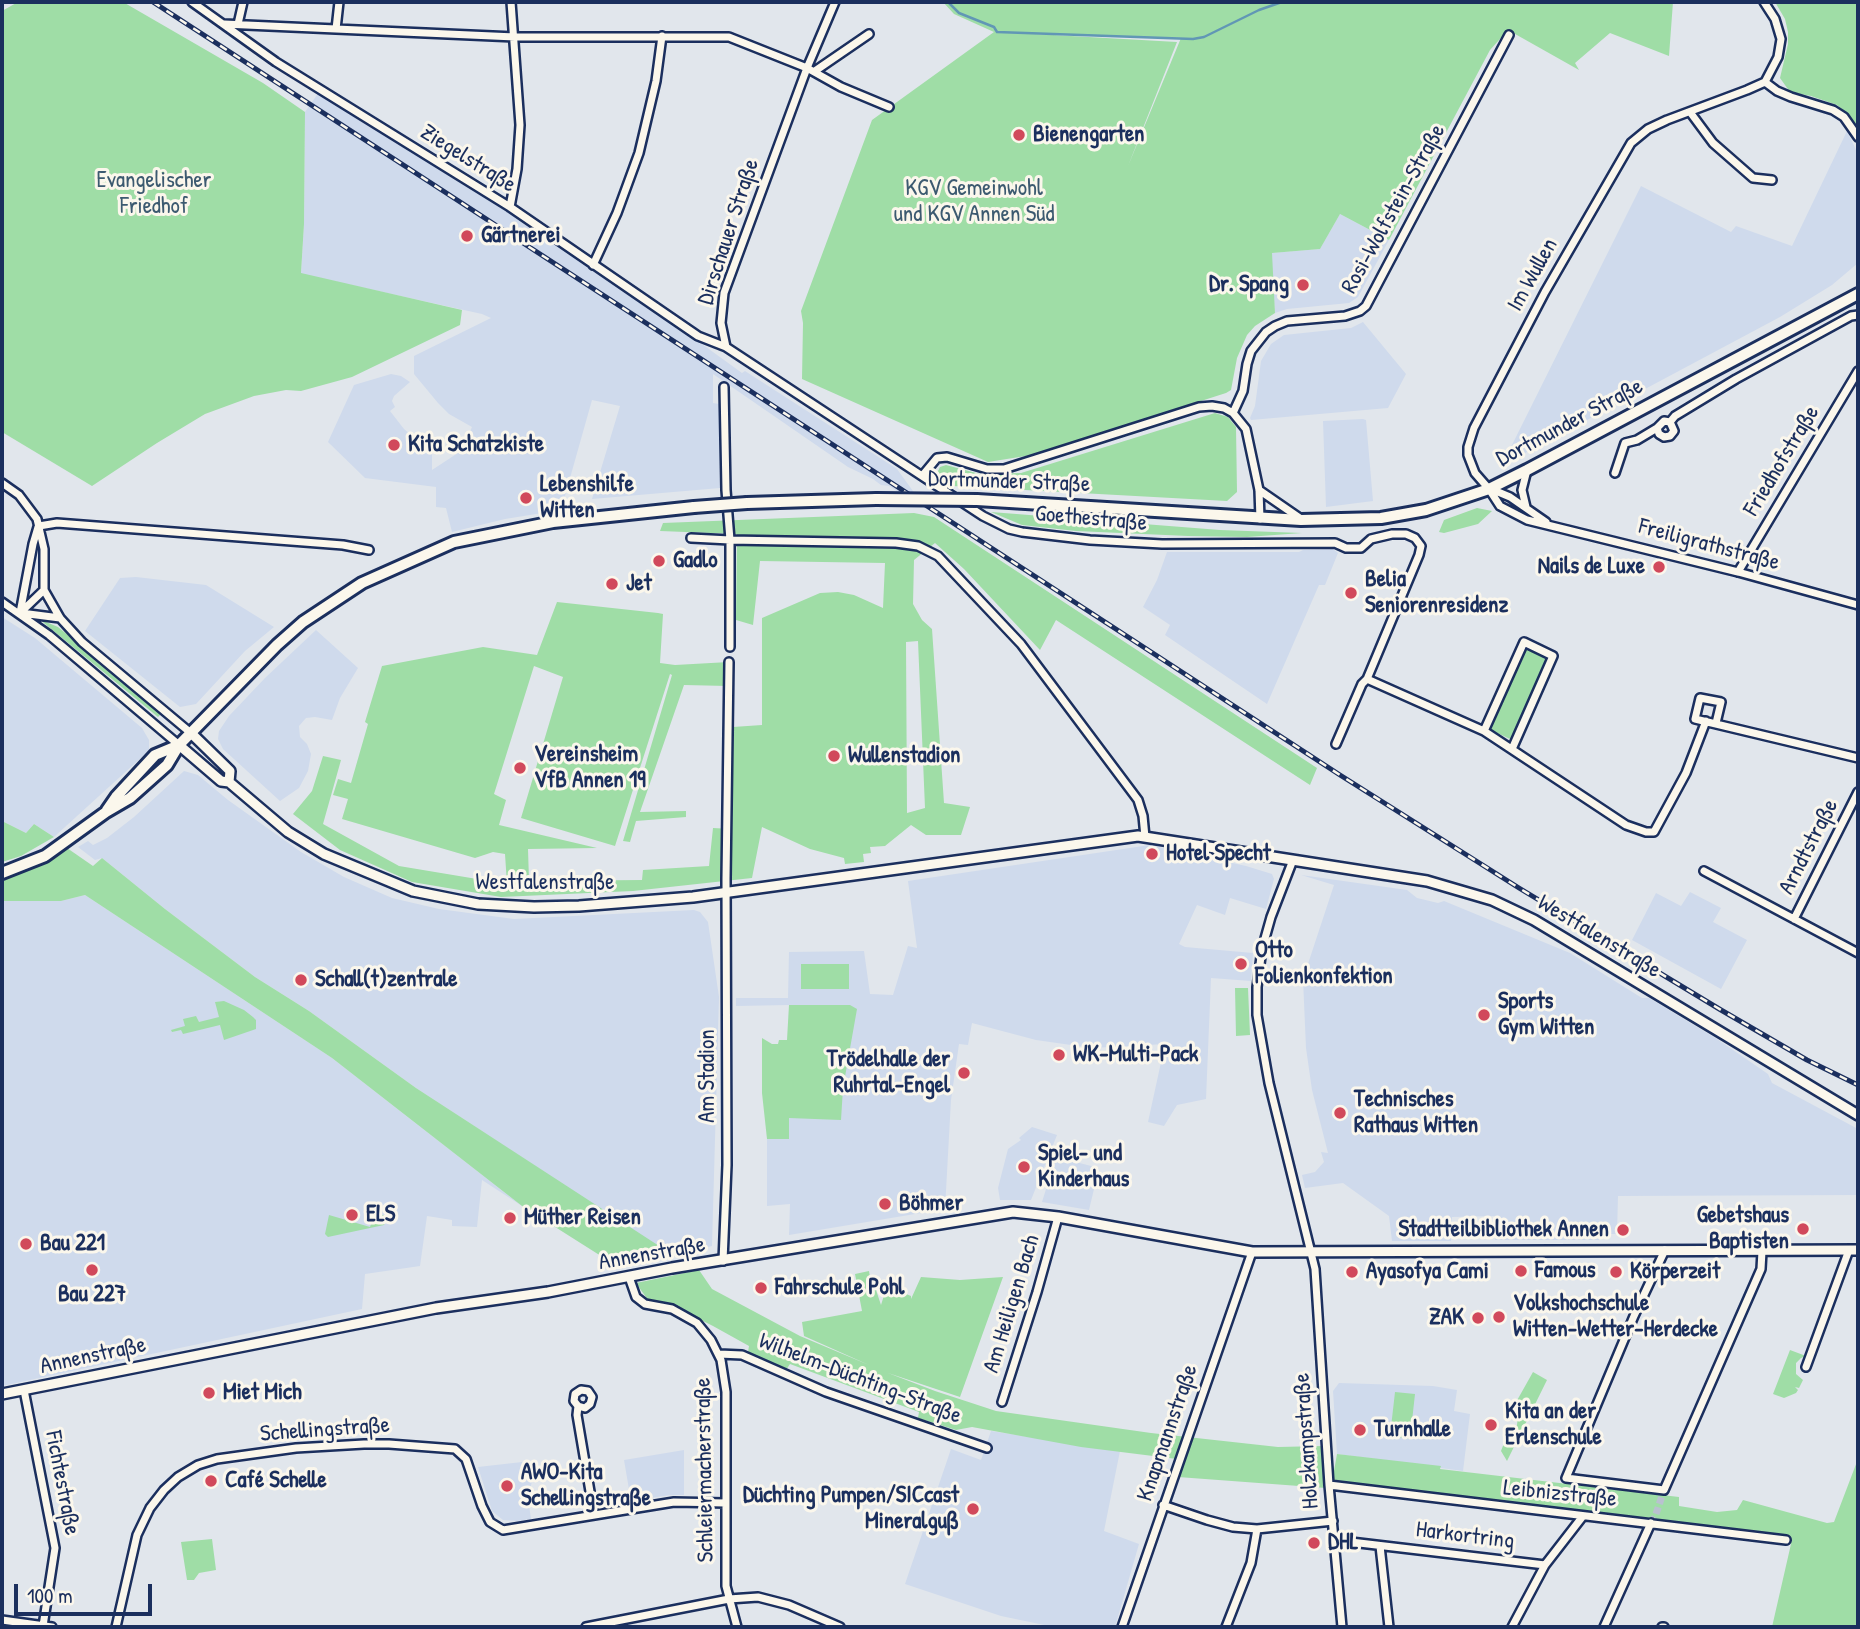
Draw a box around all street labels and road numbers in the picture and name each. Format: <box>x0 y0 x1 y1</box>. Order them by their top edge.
street label: Ziegelstraße <box>415 119 521 199</box>
street label: Rosi-Wolfstein-Straße <box>1336 120 1452 298</box>
street label: Dirschauer Straße <box>692 156 766 308</box>
street label: Im Wullen <box>1502 234 1564 316</box>
street label: Dortmunder Straße <box>1492 373 1648 473</box>
street label: Friedhofstraße <box>1738 401 1826 521</box>
street label: Dortmunder Straße <box>928 465 1090 499</box>
street label: Goethestraße <box>1034 500 1148 538</box>
street label: Freiligrathstraße <box>1636 513 1782 577</box>
street label: Arndtstraße <box>1773 795 1845 899</box>
street label: Westfalenstraße <box>476 869 614 897</box>
street label: Westfalenstraße <box>1532 889 1666 985</box>
street label: Am Stadion <box>694 1029 722 1123</box>
street label: Annenstraße <box>597 1231 707 1277</box>
street label: Am Heiligen Bach <box>978 1232 1046 1376</box>
street label: Wilhelm-Düchting-Straße <box>755 1328 965 1430</box>
street label: Annenstraße <box>38 1331 148 1381</box>
street label: Knapmannstraße <box>1132 1361 1204 1505</box>
street label: Holzkampstraße <box>1288 1372 1326 1510</box>
street label: Schleiermacherstraße <box>690 1377 720 1563</box>
street label: Schellingstraße <box>259 1412 391 1448</box>
street label: Fichtestraße <box>38 1429 86 1537</box>
street label: Leibnizstraße <box>1502 1474 1618 1514</box>
street label: Harkortring <box>1414 1516 1516 1556</box>

